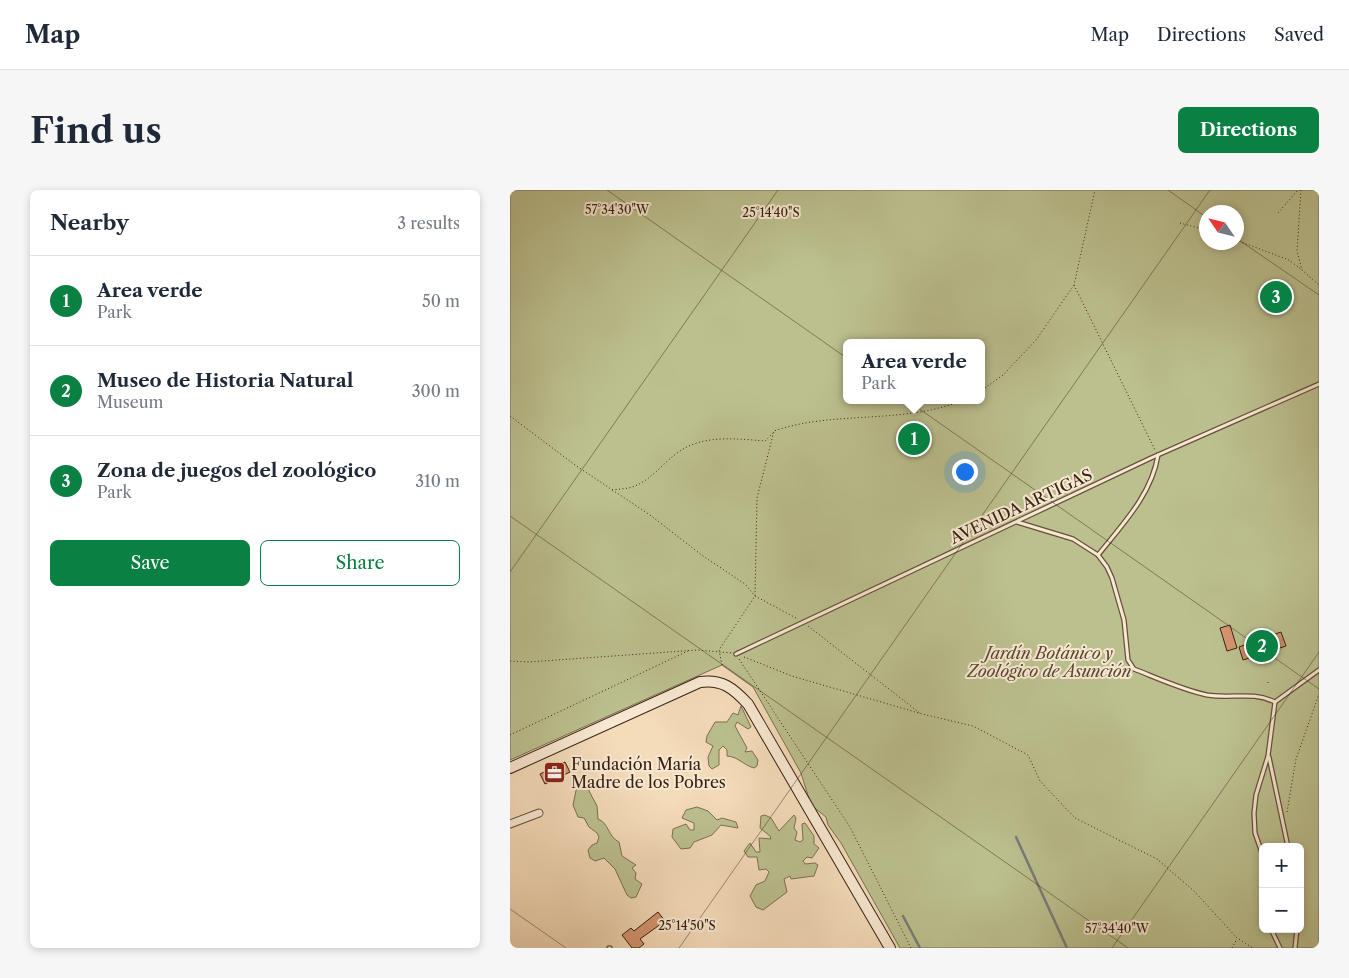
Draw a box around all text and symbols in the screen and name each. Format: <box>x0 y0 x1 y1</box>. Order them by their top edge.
text: Map <box>25 20 80 49</box>
text: Map <box>1090 24 1129 46</box>
text: Directions <box>1157 24 1246 46</box>
text: Saved <box>1274 24 1324 46</box>
button: Directions <box>1178 107 1319 153</box>
text: Find us <box>30 109 162 152</box>
text: 57°34'30"W <box>585 202 650 217</box>
text: 25°14'40"S <box>742 205 800 220</box>
north arrow <box>1199 205 1244 250</box>
text: Nearby <box>50 210 129 235</box>
text: 3 results <box>397 213 460 233</box>
pin: 3 <box>1260 278 1292 316</box>
text: Area verde <box>97 279 203 302</box>
text: 1 <box>62 291 70 311</box>
text: 50 m <box>422 291 460 311</box>
text: Park <box>97 302 132 322</box>
popup <box>843 339 985 404</box>
text: Area verde <box>861 350 967 373</box>
text: Museo de Historia Natural <box>97 369 353 392</box>
text: Park <box>861 373 896 393</box>
text: 2 <box>61 381 71 401</box>
text: 300 m <box>412 381 460 401</box>
text: Museum <box>97 392 163 412</box>
pin: 1 <box>898 420 930 458</box>
text: Zona de juegos del zoológico <box>97 459 376 482</box>
your location <box>952 459 978 485</box>
street label: AVENIDA ARTIGAS <box>946 464 1095 548</box>
text: 3 <box>61 471 71 491</box>
text: 310 m <box>415 471 460 491</box>
text: Park <box>97 482 132 502</box>
button: Save <box>50 540 250 586</box>
button: Share <box>260 540 460 586</box>
pin: 2 <box>1246 627 1278 665</box>
park label: Jardín Botánico y Zoológico de Asunción <box>966 643 1131 681</box>
place label: Fundación María Madre de los Pobres <box>571 754 726 792</box>
office icon: Fundación María Madre de los Pobres <box>543 761 567 785</box>
map controls <box>1259 843 1304 933</box>
button: + <box>1259 843 1304 888</box>
button: − <box>1259 888 1304 933</box>
text: 25°14'50"S <box>658 918 716 933</box>
text: 57°34'40"W <box>1085 921 1150 936</box>

